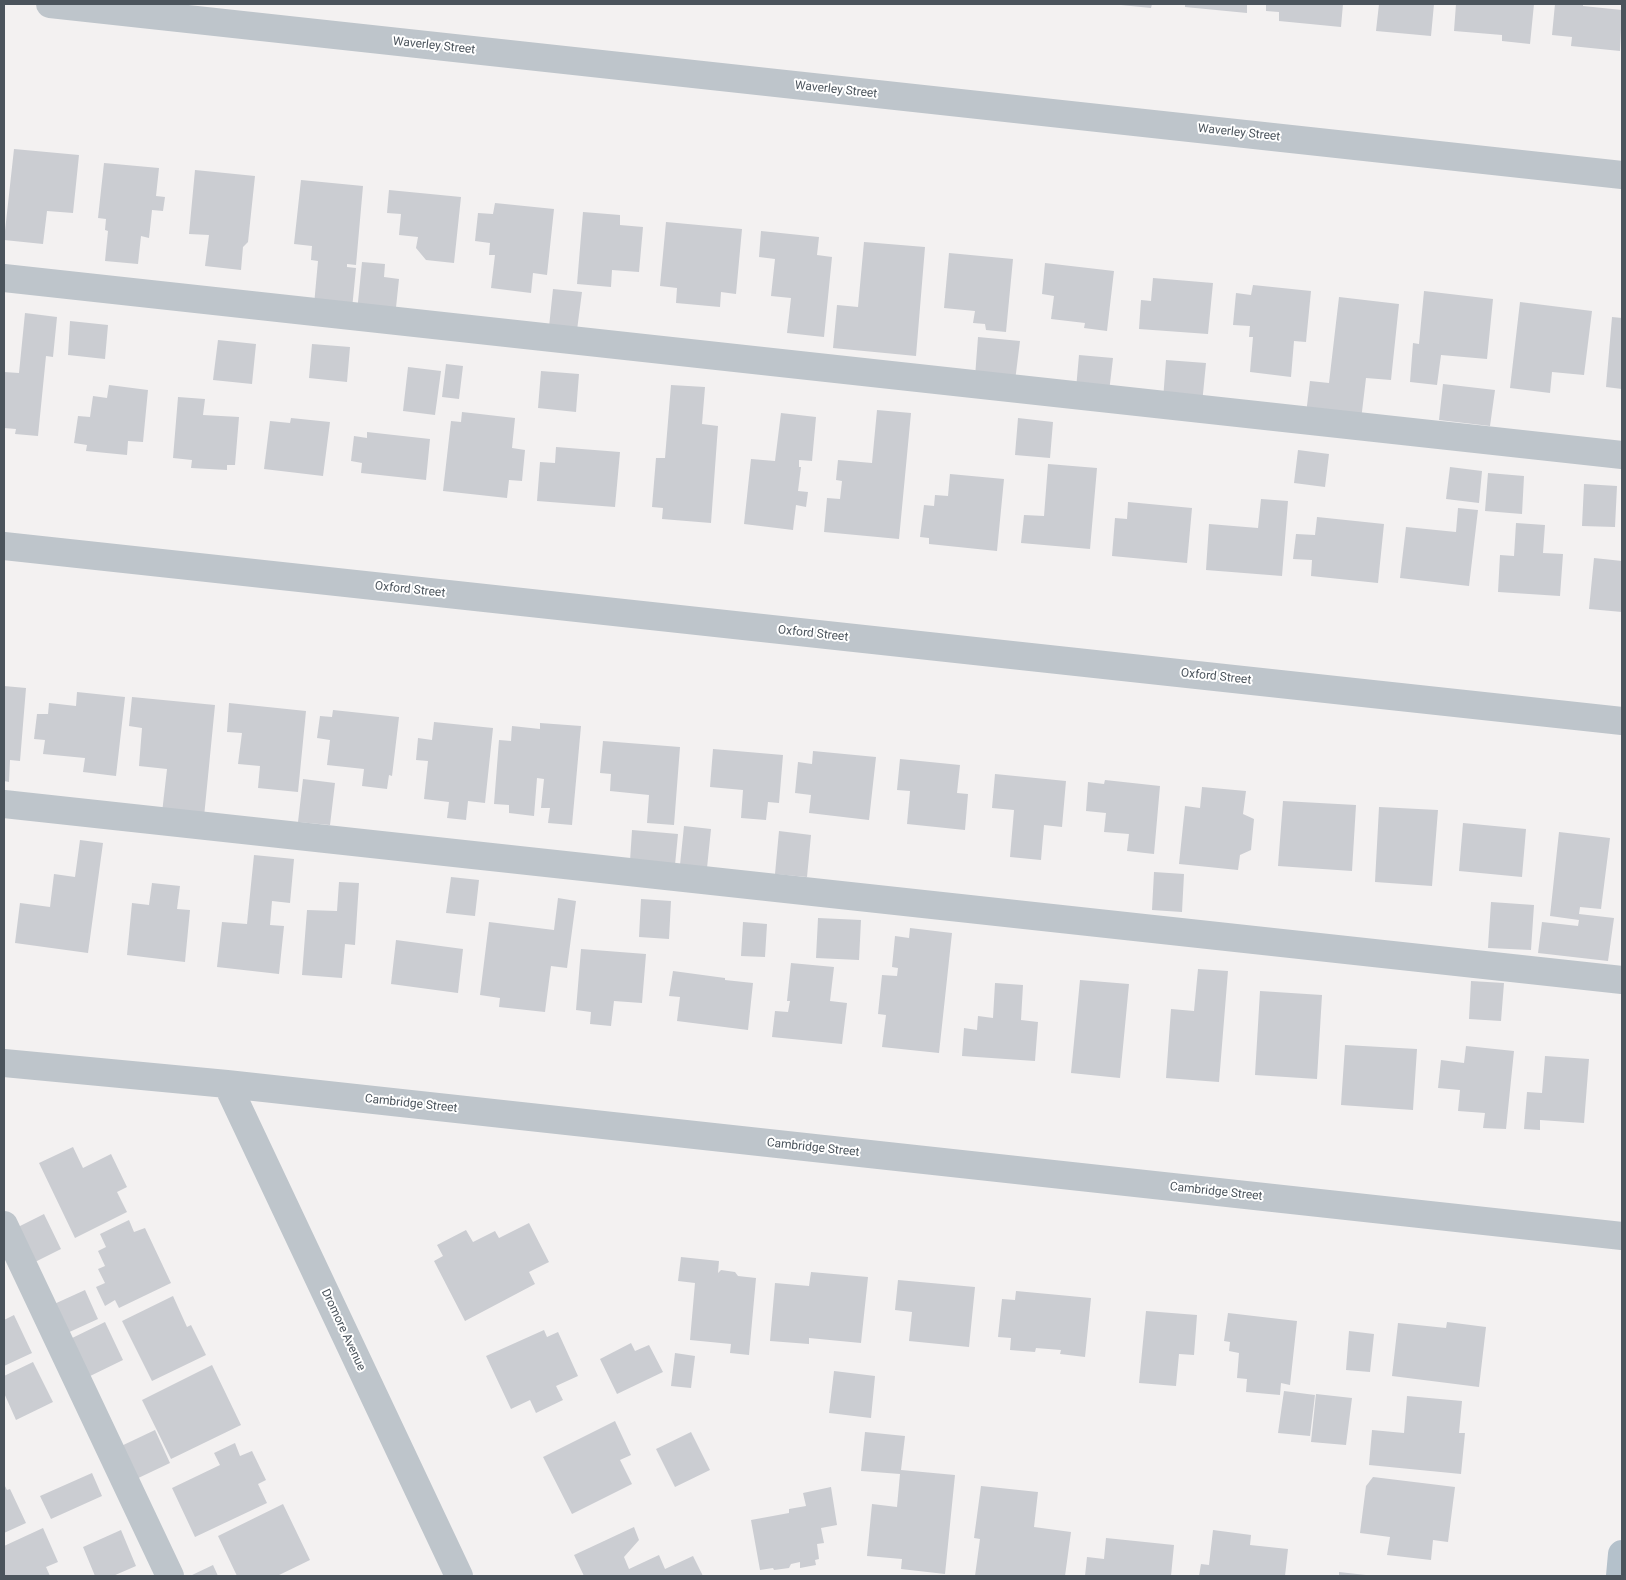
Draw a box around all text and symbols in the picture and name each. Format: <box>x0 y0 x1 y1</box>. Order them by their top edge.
street label: Waverley Street <box>392 35 476 57</box>
street label: Waverley Street <box>794 79 878 101</box>
street label: Waverley Street <box>1197 122 1281 144</box>
street label: Oxford Street <box>374 579 446 601</box>
street label: Oxford Street <box>777 623 849 645</box>
street label: Oxford Street <box>1180 666 1252 688</box>
street label: Cambridge Street <box>364 1092 458 1116</box>
street label: Cambridge Street <box>766 1136 860 1160</box>
street label: Cambridge Street <box>1169 1180 1263 1204</box>
street label: Dromore Avenue <box>318 1287 368 1373</box>

